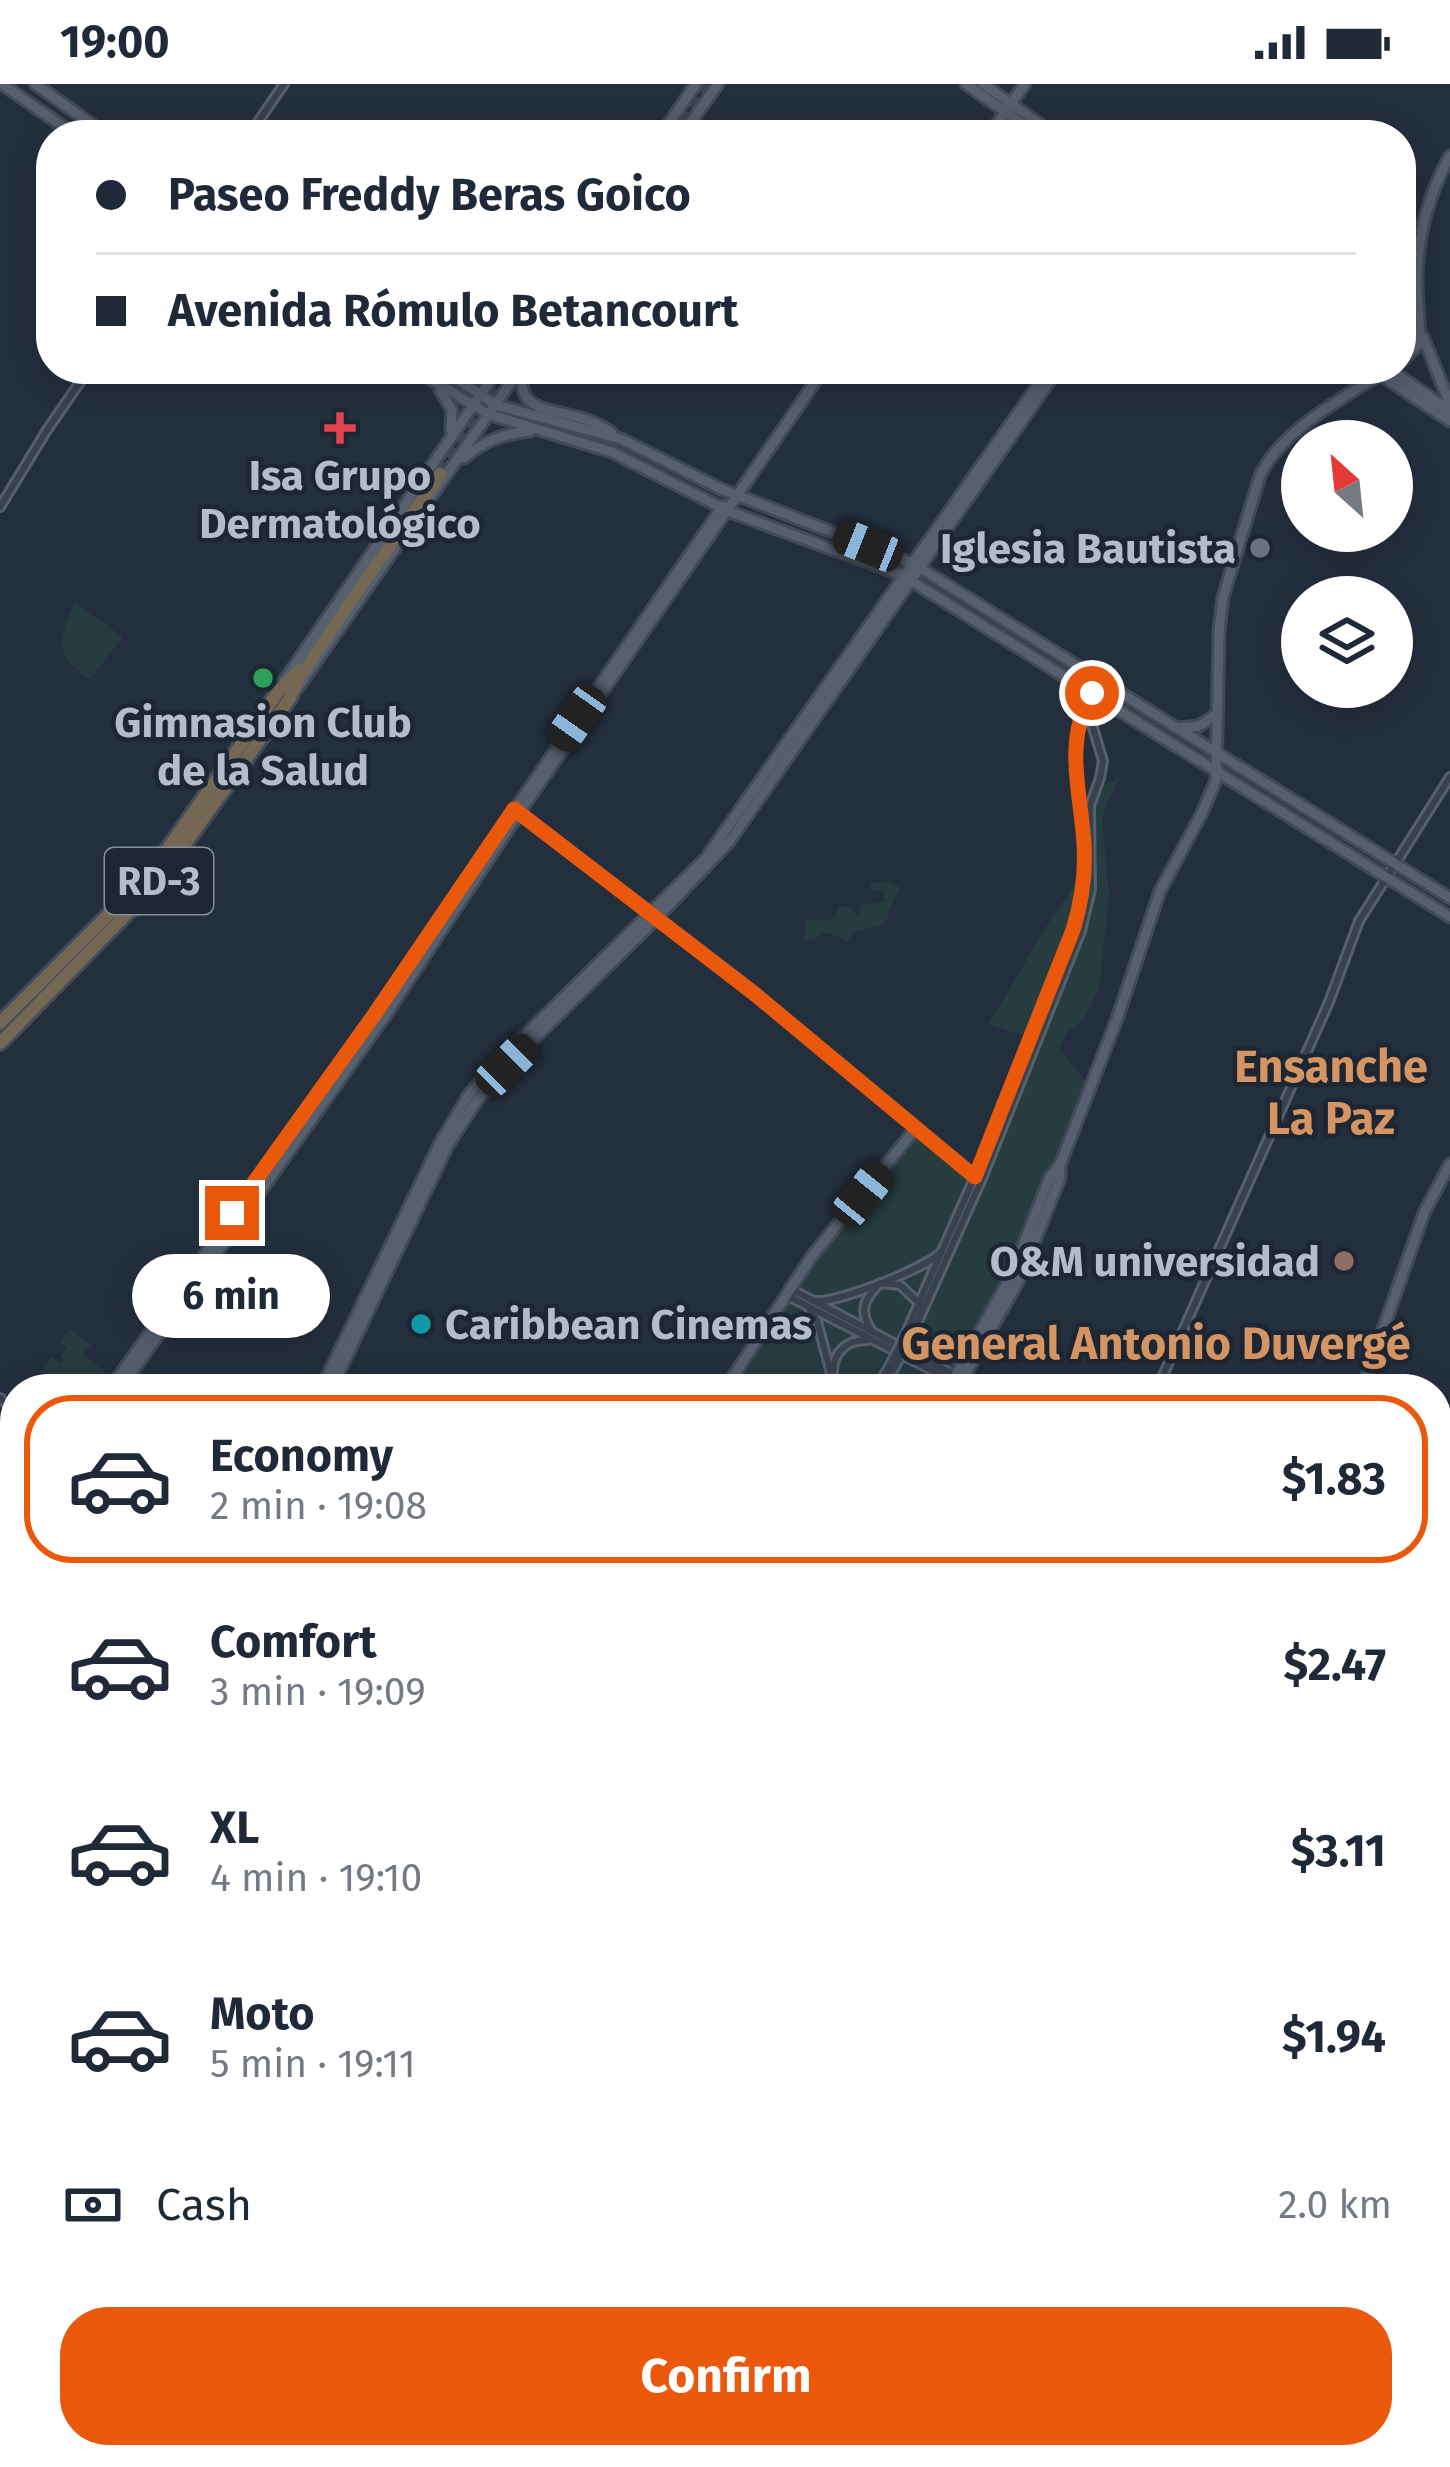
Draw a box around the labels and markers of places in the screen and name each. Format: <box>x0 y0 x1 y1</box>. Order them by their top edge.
marker: Isa Grupo Dermatológico <box>324 412 356 444</box>
place label: Isa Grupo Dermatológico <box>199 451 481 549</box>
place label: Iglesia Bautista <box>940 524 1236 574</box>
marker: Iglesia Bautista <box>1247 535 1273 561</box>
marker: Gimnasion Club de la Salud <box>250 665 276 691</box>
place label: Gimnasion Club de la Salud <box>114 698 412 796</box>
place label: O&M universidad <box>990 1237 1320 1287</box>
marker: O&M universidad <box>1331 1248 1357 1274</box>
place label: Caribbean Cinemas <box>445 1300 812 1350</box>
marker: Caribbean Cinemas <box>408 1311 434 1337</box>

